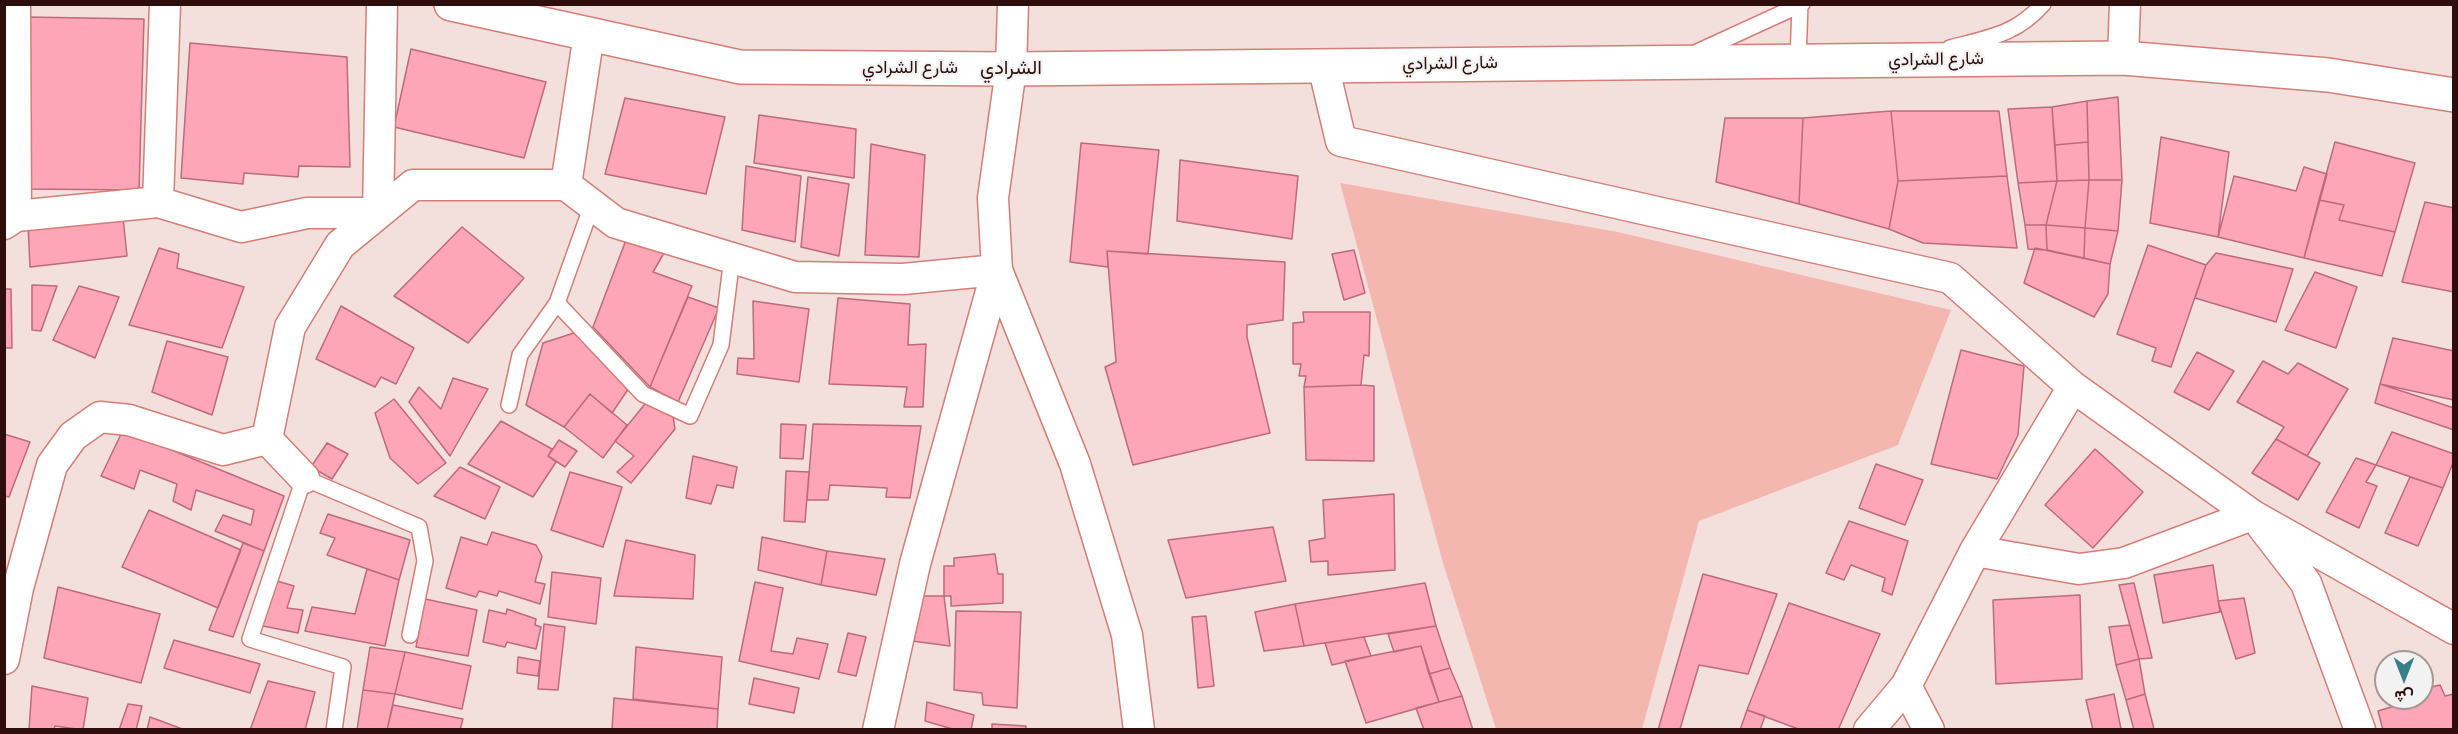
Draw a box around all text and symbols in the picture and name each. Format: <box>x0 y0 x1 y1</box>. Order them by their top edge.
street label: شارع الشرادي <box>1888 48 1984 72</box>
street label: شارع الشرادي <box>1402 52 1498 76</box>
street label: شارع الشرادي <box>862 57 958 79</box>
district label: الشرادي <box>980 57 1042 81</box>
north arrow <box>2374 650 2434 710</box>
text: ش <box>2394 686 2414 706</box>

